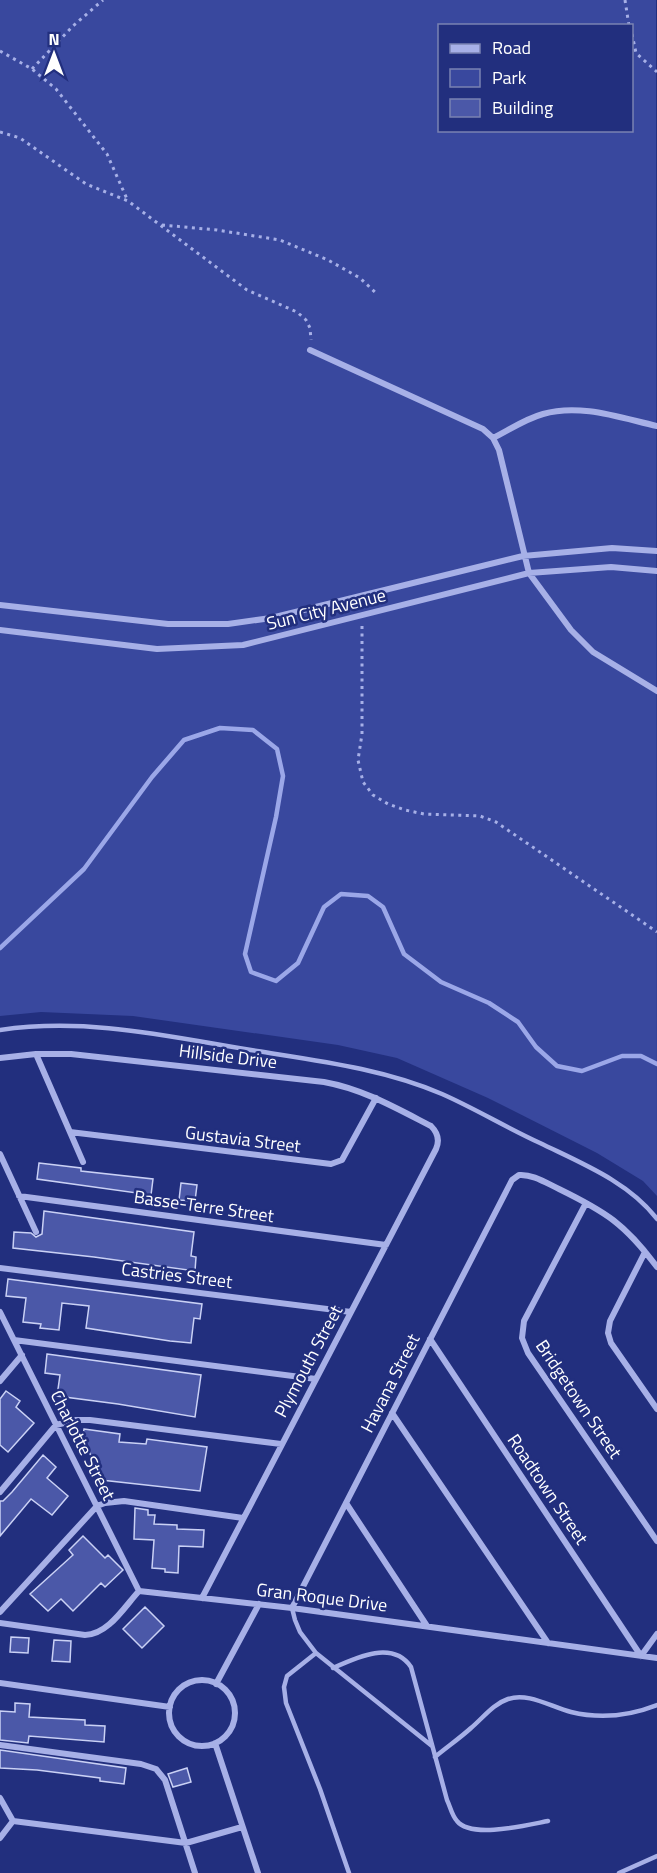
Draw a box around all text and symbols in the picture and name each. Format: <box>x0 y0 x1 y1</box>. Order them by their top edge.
north arrow <box>24 24 84 84</box>
legend <box>438 24 633 132</box>
text: N <box>48 27 60 51</box>
text: Road <box>492 34 531 61</box>
text: Park <box>492 64 527 91</box>
text: Building <box>492 94 553 121</box>
street label: Sun City Avenue <box>264 581 388 637</box>
street label: Hillside Drive <box>177 1037 279 1075</box>
street label: Gustavia Street <box>184 1119 303 1160</box>
street label: Basse-Terre Street <box>132 1183 277 1229</box>
street label: Castries Street <box>120 1255 235 1295</box>
street label: Plymouth Street <box>267 1299 349 1422</box>
street label: Havana Street <box>354 1328 427 1437</box>
street label: Bridgetown Street <box>529 1334 629 1465</box>
street label: Charlotte Street <box>44 1385 123 1505</box>
street label: Roadtown Street <box>501 1428 595 1550</box>
street label: Gran Roque Drive <box>255 1576 389 1618</box>

